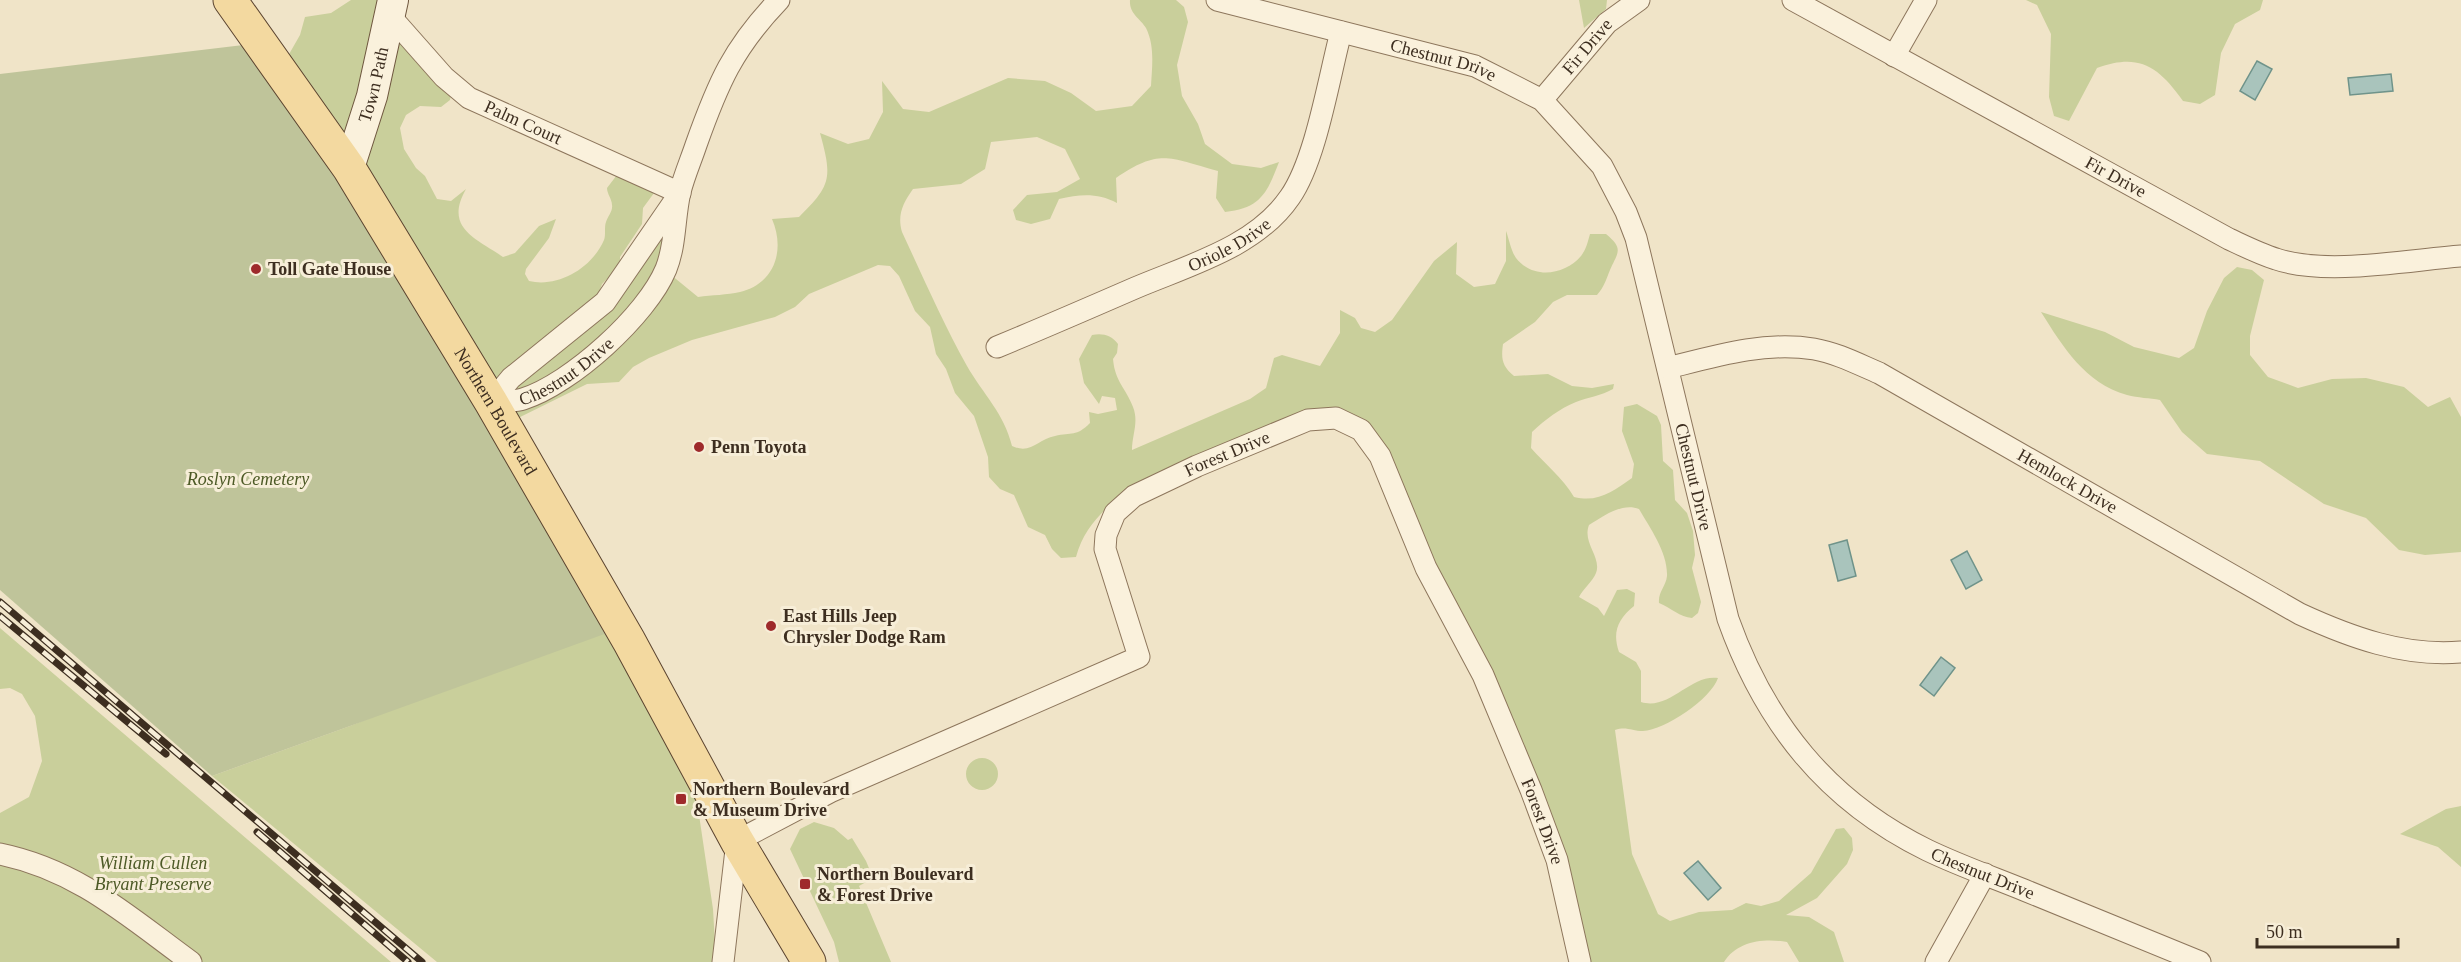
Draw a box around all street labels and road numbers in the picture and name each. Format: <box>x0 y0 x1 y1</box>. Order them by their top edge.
street label: Fir Drive <box>1558 15 1616 78</box>
street label: Chestnut Drive <box>1388 35 1500 85</box>
street label: Town Path <box>354 45 392 125</box>
street label: Palm Court <box>481 96 565 148</box>
street label: Fir Drive <box>2082 152 2150 202</box>
street label: Oriole Drive <box>1185 214 1275 276</box>
street label: Chestnut Drive <box>516 333 618 410</box>
street label: Northern Boulevard <box>450 344 541 479</box>
street label: Chestnut Drive <box>1671 421 1716 532</box>
street label: Forest Drive <box>1181 427 1273 480</box>
street label: Hemlock Drive <box>2014 445 2121 517</box>
street label: Forest Drive <box>1517 775 1568 866</box>
street label: Chestnut Drive <box>1928 843 2037 903</box>

